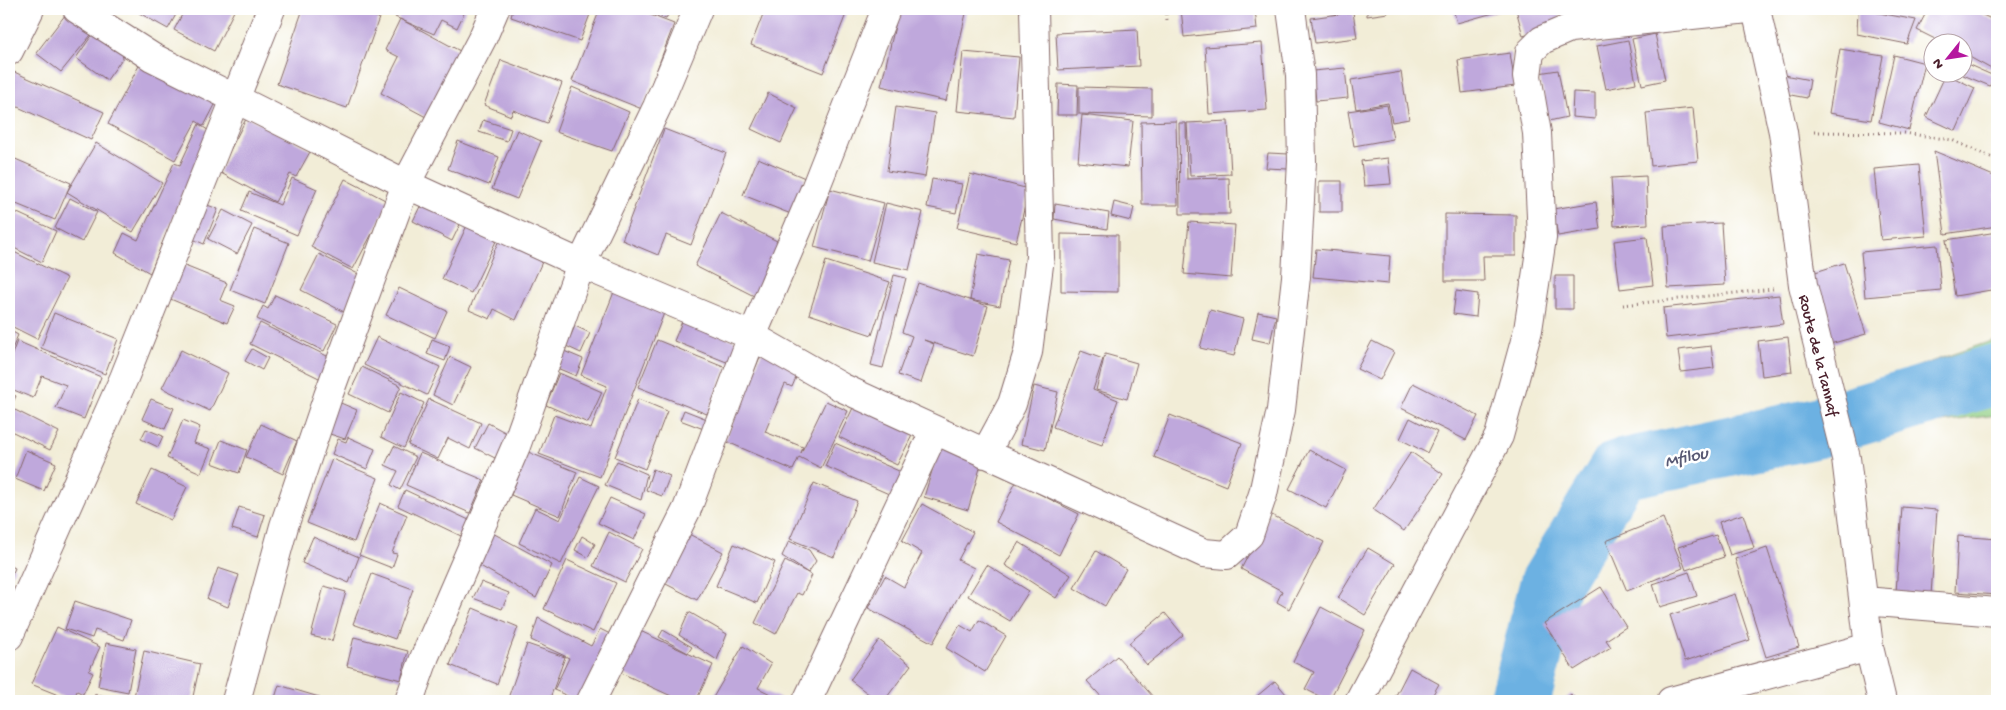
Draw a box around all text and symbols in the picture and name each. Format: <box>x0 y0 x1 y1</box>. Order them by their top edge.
north arrow <box>1924 32 1974 82</box>
text: N <box>1929 55 1949 71</box>
street label: Route de la Tannaf <box>1792 293 1841 420</box>
water label: Mfilou <box>1663 443 1712 473</box>

